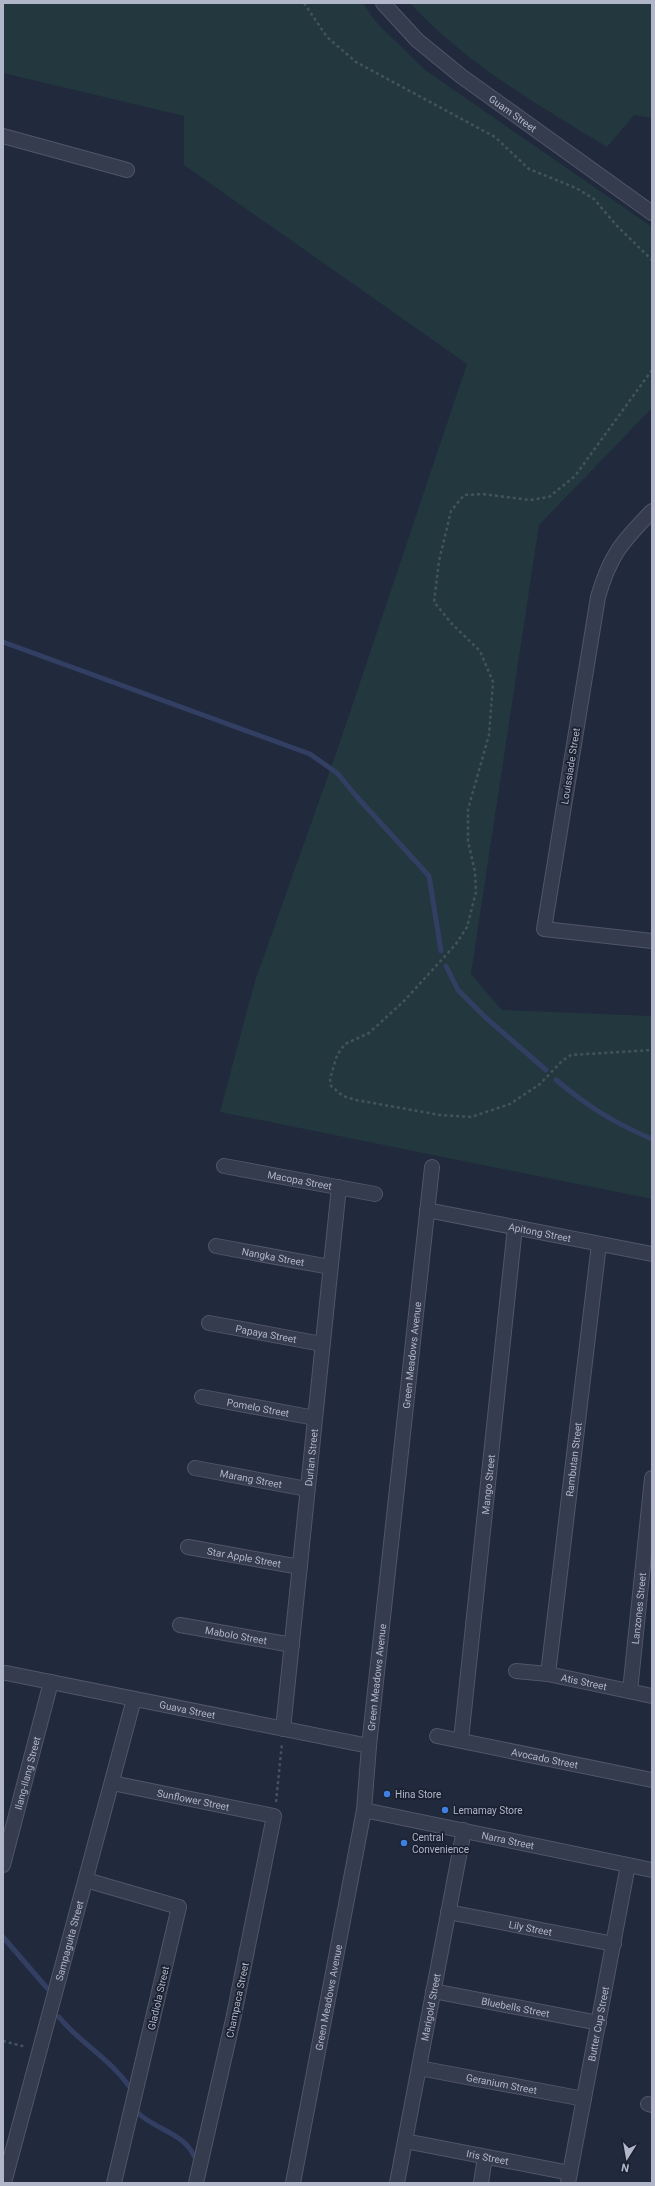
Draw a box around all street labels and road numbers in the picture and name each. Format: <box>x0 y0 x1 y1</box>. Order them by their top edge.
street label: Guam Street <box>487 93 538 134</box>
street label: Louissiade Street <box>559 727 582 805</box>
street label: Macopa Street <box>267 1169 333 1192</box>
street label: Apitong Street <box>508 1221 572 1244</box>
street label: Nangka Street <box>241 1246 305 1268</box>
street label: Green Meadows Avenue <box>401 1301 423 1409</box>
street label: Papaya Street <box>235 1323 297 1345</box>
street label: Pomelo Street <box>226 1397 290 1419</box>
street label: Rambutan Street <box>564 1422 584 1497</box>
street label: Durian Street <box>303 1428 320 1487</box>
street label: Mango Street <box>480 1454 497 1515</box>
street label: Marang Street <box>219 1468 283 1490</box>
street label: Star Apple Street <box>206 1546 282 1570</box>
street label: Lanzones Street <box>630 1572 648 1645</box>
street label: Green Meadows Avenue <box>366 1623 388 1731</box>
street label: Mabolo Street <box>204 1625 268 1646</box>
street label: Atis Street <box>560 1672 608 1692</box>
street label: Guava Street <box>158 1699 216 1721</box>
street label: Ilang-Ilang Street <box>13 1735 42 1811</box>
street label: Avocado Street <box>510 1746 579 1771</box>
street label: Sunflower Street <box>156 1787 230 1813</box>
street label: Narra Street <box>480 1830 535 1851</box>
street label: Sampaguita Street <box>54 1899 86 1982</box>
street label: Lily Street <box>508 1919 553 1938</box>
street label: Green Meadows Avenue <box>313 1944 344 2051</box>
street label: Champaca Street <box>224 1961 251 2039</box>
street label: Gladiola Street <box>146 1965 171 2031</box>
street label: Marigold Street <box>419 1973 443 2042</box>
street label: Butter Cup Street <box>586 1986 611 2062</box>
street label: Bluebells Street <box>480 1995 550 2019</box>
street label: Geranium Street <box>465 2072 538 2096</box>
street label: Iris Street <box>465 2148 509 2167</box>

